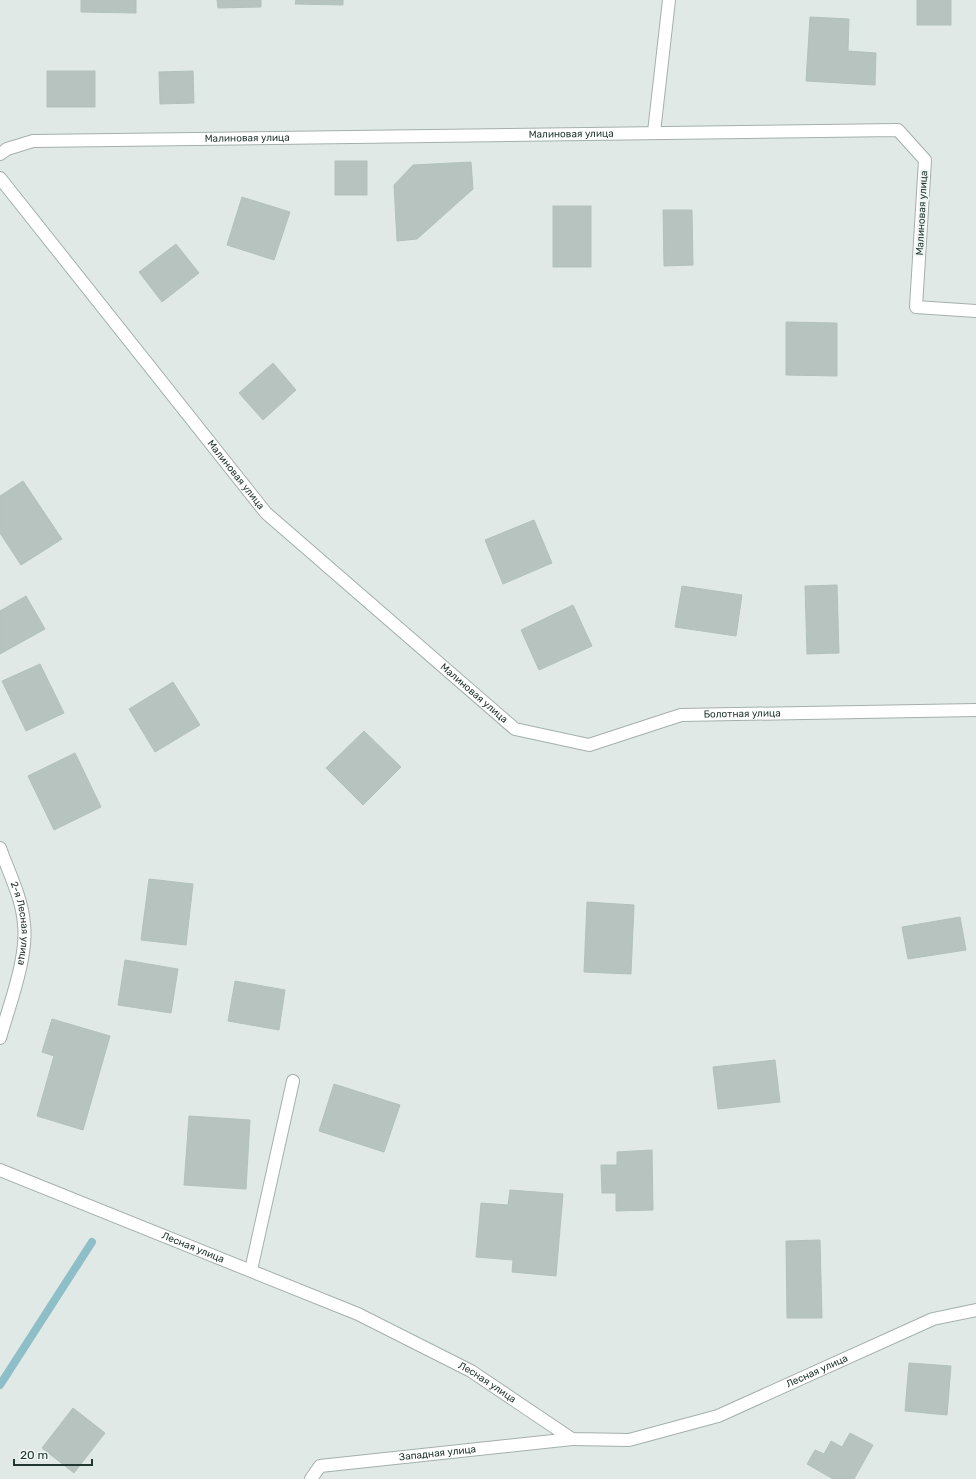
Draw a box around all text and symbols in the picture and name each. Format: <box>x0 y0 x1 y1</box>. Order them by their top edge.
street label: Малиновая улица <box>529 128 614 141</box>
street label: Малиновая улица <box>205 132 290 145</box>
street label: Малиновая улица <box>914 170 930 256</box>
street label: Малиновая улица <box>205 438 267 512</box>
street label: Малиновая улица <box>438 661 510 726</box>
street label: Болотная улица <box>703 707 781 721</box>
street label: 2-я Лесная улица <box>8 880 31 966</box>
street label: Лесная улица <box>160 1230 226 1266</box>
street label: Лесная улица <box>784 1352 850 1390</box>
street label: Лесная улица <box>456 1359 518 1405</box>
scale bar <box>14 1441 92 1467</box>
street label: Западная улица <box>398 1443 477 1464</box>
text: 20 m <box>20 1448 48 1462</box>

